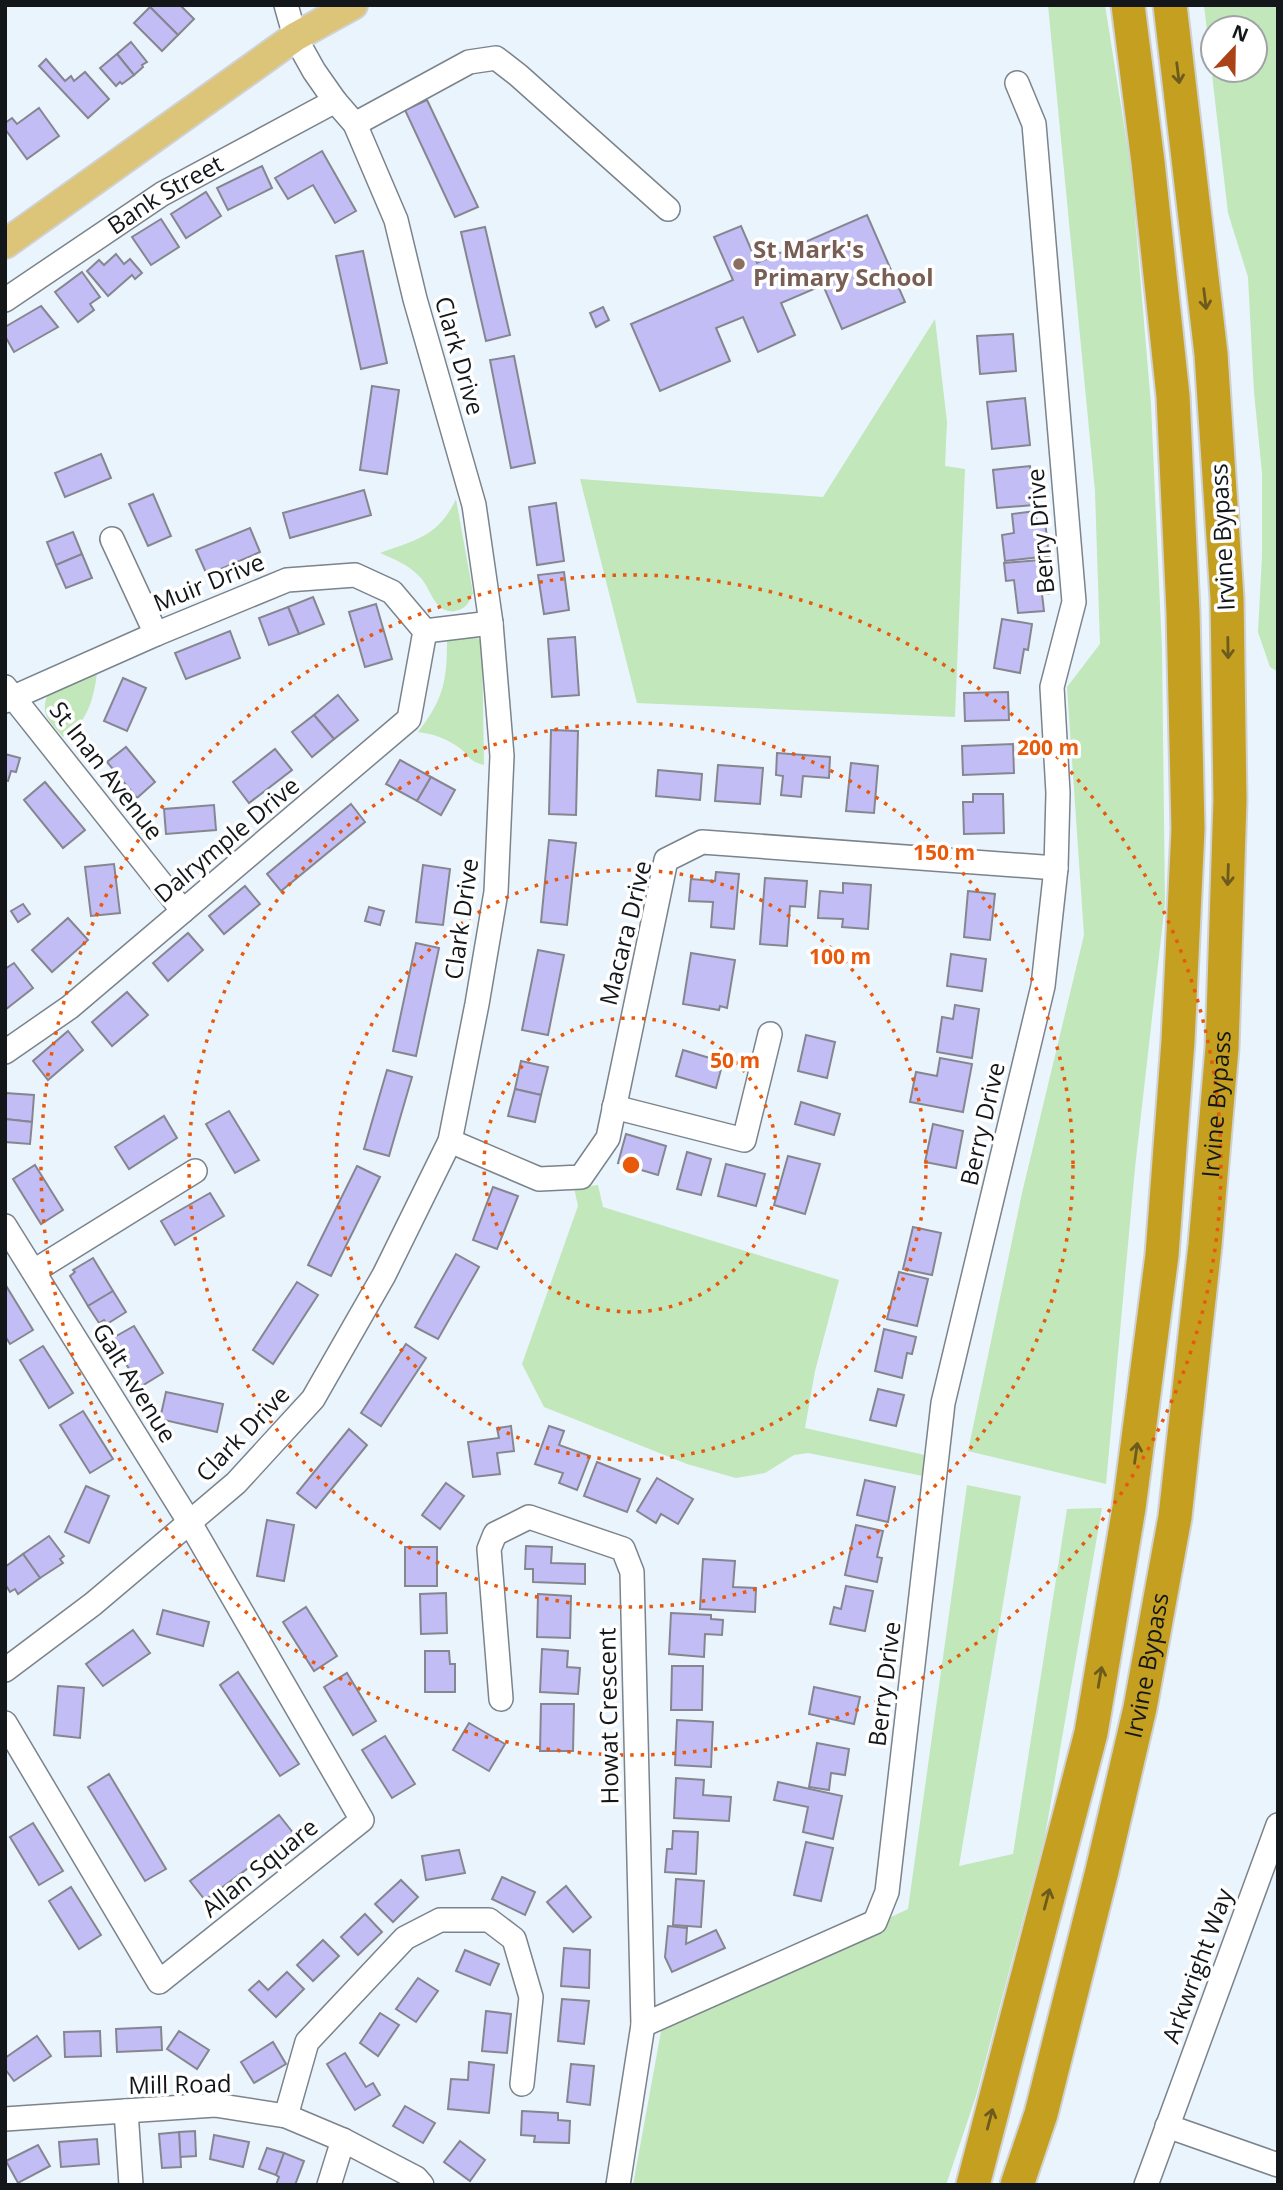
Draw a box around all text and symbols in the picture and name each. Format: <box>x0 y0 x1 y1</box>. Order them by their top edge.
north arrow <box>1199 14 1269 84</box>
text: N <box>1228 18 1252 48</box>
one-way arrow <box>1172 61 1185 84</box>
street label: Bank Street <box>100 146 228 241</box>
place label: St Mark's Primary School <box>753 232 934 293</box>
marker: St Mark's Primary School <box>731 256 747 272</box>
one-way arrow <box>1198 287 1211 310</box>
street label: Clark Drive <box>428 292 493 419</box>
street label: Irvine Bypass <box>1201 463 1242 612</box>
street label: Berry Drive <box>1018 467 1061 595</box>
street label: Muir Drive <box>148 544 269 619</box>
one-way arrow <box>1221 636 1235 659</box>
street label: St Inan Avenue <box>43 694 172 846</box>
text: 200 m <box>1017 733 1079 761</box>
street label: Dalrymple Drive <box>146 768 306 909</box>
text: 150 m <box>913 838 975 866</box>
street label: Clark Drive <box>436 856 485 981</box>
street label: Macara Drive <box>591 857 658 1008</box>
one-way arrow <box>1221 864 1234 887</box>
text: 100 m <box>809 942 871 970</box>
street label: Irvine Bypass <box>1193 1030 1238 1179</box>
text: 50 m <box>710 1046 760 1074</box>
street label: Berry Drive <box>951 1059 1012 1189</box>
centre of rings <box>619 1153 643 1177</box>
street label: Galt Avenue <box>85 1316 185 1448</box>
street label: Clark Drive <box>188 1378 296 1488</box>
one-way arrow <box>1130 1442 1143 1465</box>
street label: Irvine Bypass <box>1116 1590 1176 1741</box>
street label: Berry Drive <box>859 1619 908 1748</box>
street label: Howat Crescent <box>589 1627 626 1805</box>
one-way arrow <box>1094 1667 1107 1689</box>
street label: Allan Square <box>194 1810 324 1924</box>
street label: Arkwright Way <box>1153 1883 1240 2047</box>
one-way arrow <box>1042 1888 1055 1910</box>
street label: Mill Road <box>128 2066 232 2101</box>
one-way arrow <box>984 2108 997 2131</box>

